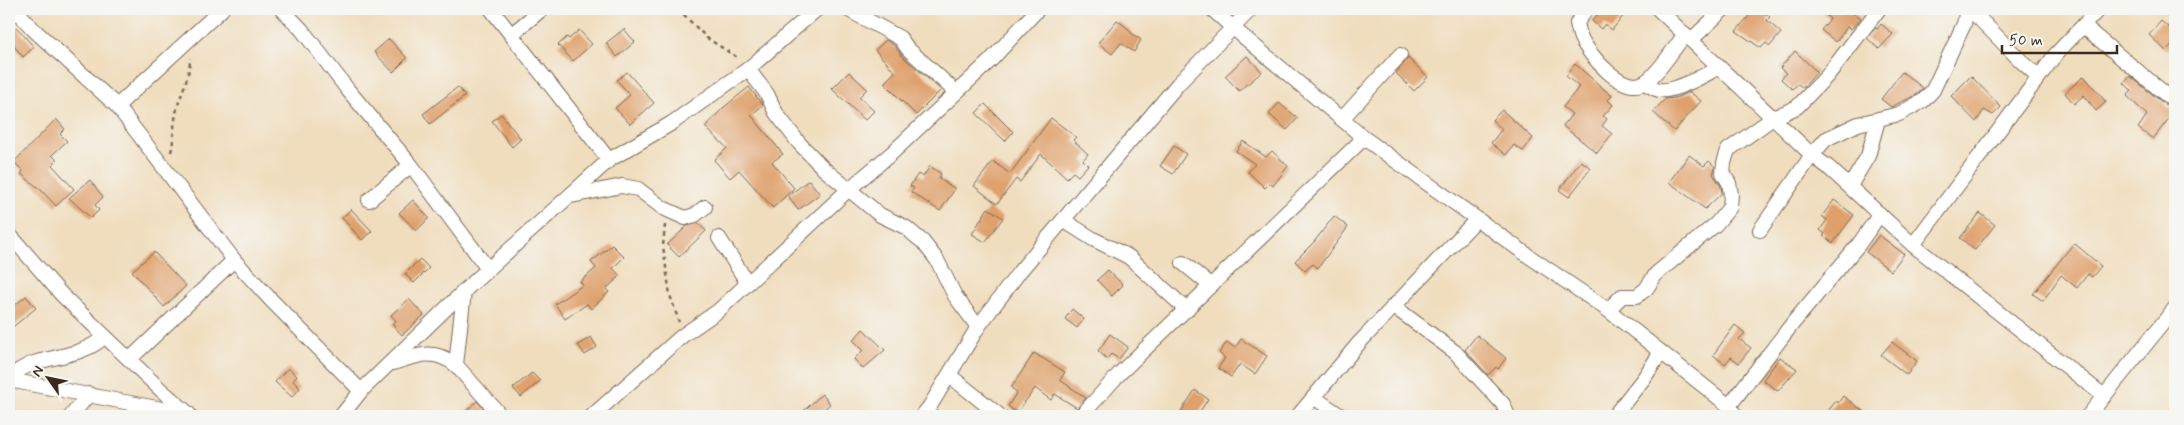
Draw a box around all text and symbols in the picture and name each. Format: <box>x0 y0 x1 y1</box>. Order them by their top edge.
scale bar <box>2002 22 2116 54</box>
text: 50 m <box>2009 31 2043 51</box>
north arrow <box>22 352 72 402</box>
text: N <box>28 363 48 380</box>

